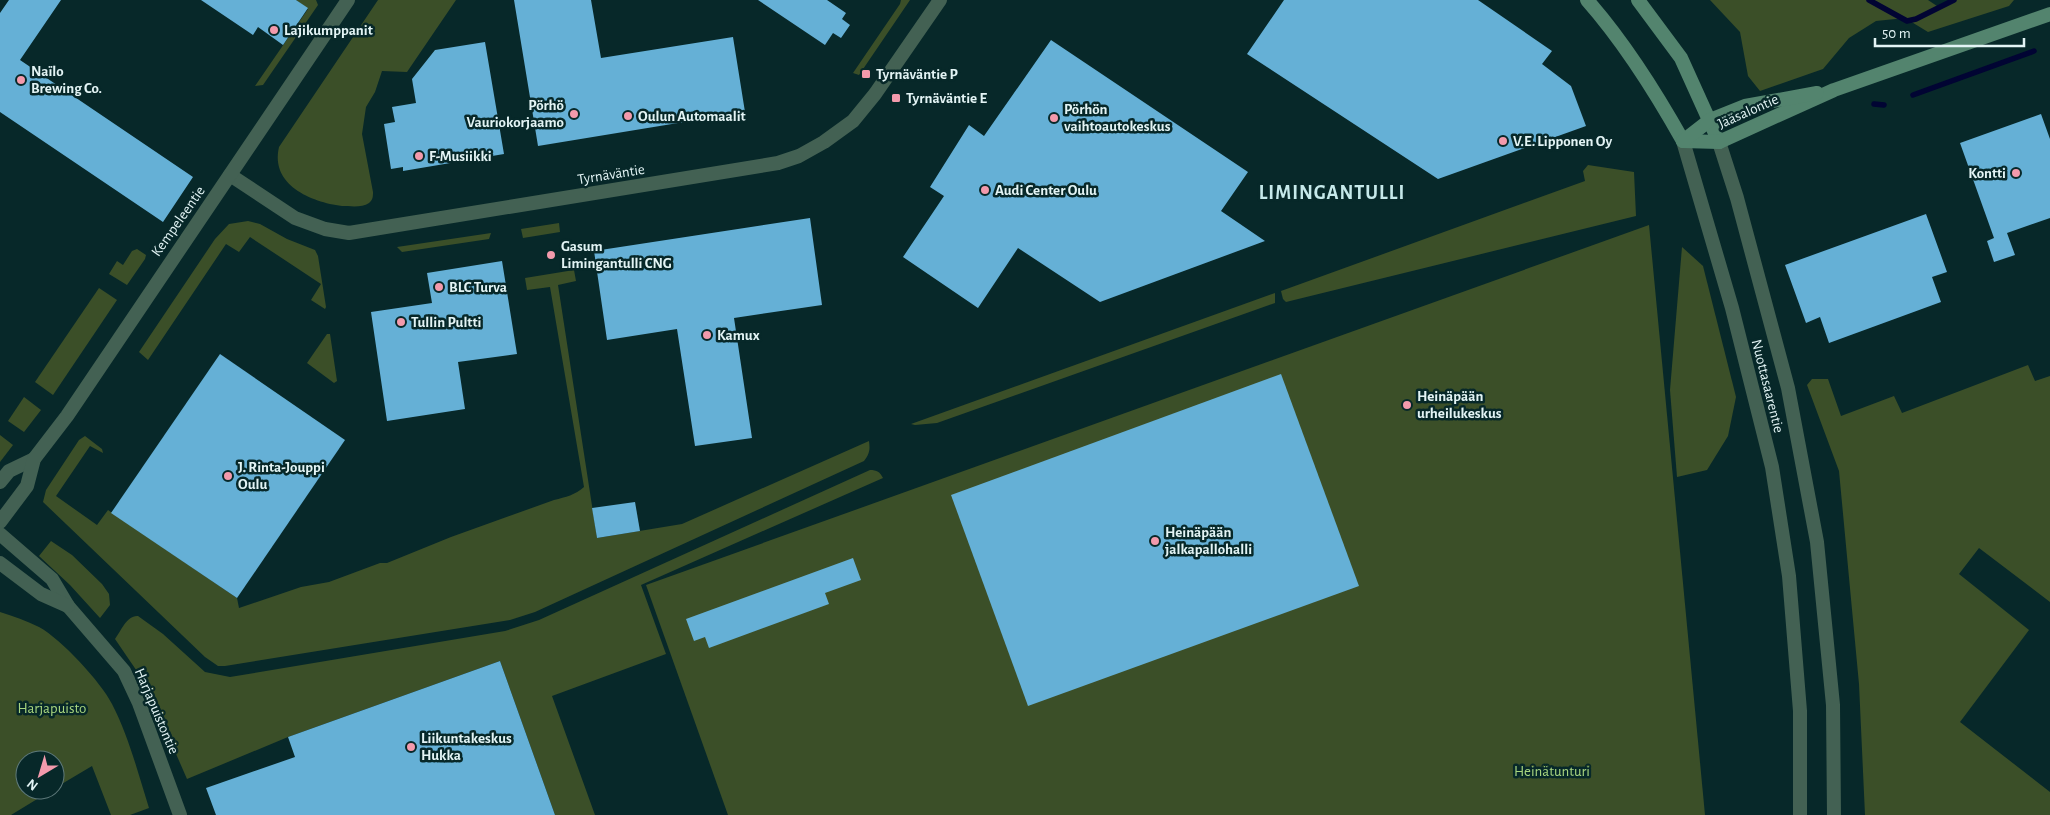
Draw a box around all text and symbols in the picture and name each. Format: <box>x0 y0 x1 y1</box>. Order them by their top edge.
scale bar <box>1875 15 2024 47</box>
place label: Lajikumppanit <box>284 23 373 38</box>
marker: Lajikumppanit <box>268 24 280 36</box>
text: 50 m <box>1882 26 1911 41</box>
place label: Naïlo Brewing Co. <box>31 64 102 96</box>
place label: Tyrnäväntie P <box>876 67 958 82</box>
marker: Tyrnäväntie P <box>860 68 872 80</box>
marker: Naïlo Brewing Co. <box>15 74 27 86</box>
place label: Tyrnäväntie E <box>906 91 987 106</box>
street label: Jääsalontie <box>1716 91 1781 131</box>
marker: Tyrnäväntie E <box>890 92 902 104</box>
place label: Pörhö Vauriokorjaamo <box>467 98 564 130</box>
place label: Pörhön vaihtoautokeskus <box>1064 102 1171 134</box>
marker: Pörhö Vauriokorjaamo <box>568 108 580 120</box>
place label: Oulun Automaalit <box>638 109 746 124</box>
marker: Oulun Automaalit <box>622 110 634 122</box>
marker: Pörhön vaihtoautokeskus <box>1048 112 1060 124</box>
place label: V.E. Lipponen Oy <box>1513 134 1613 149</box>
marker: V.E. Lipponen Oy <box>1497 135 1509 147</box>
place label: F-Musiikki <box>429 149 492 164</box>
marker: F-Musiikki <box>413 150 425 162</box>
street label: Tyrnäväntie <box>576 162 646 187</box>
place label: Kontti <box>1968 166 2006 181</box>
marker: Kontti <box>2010 167 2022 179</box>
street label: Kempeleentie <box>149 183 208 259</box>
place label: Audi Center Oulu <box>995 183 1097 198</box>
district label: LIMINGANTULLI <box>1259 183 1405 203</box>
marker: Audi Center Oulu <box>979 184 991 196</box>
place label: Gasum Limingantulli CNG <box>561 239 672 271</box>
marker: Gasum Limingantulli CNG <box>545 249 557 261</box>
place label: BLC Turva <box>449 280 507 295</box>
marker: BLC Turva <box>433 281 445 293</box>
place label: Tullin Pultti <box>411 315 481 330</box>
marker: Tullin Pultti <box>395 316 407 328</box>
place label: Kamux <box>717 328 760 343</box>
marker: Kamux <box>701 329 713 341</box>
street label: Nuottasaarentie <box>1749 338 1786 434</box>
place label: Heinäpään urheilukeskus <box>1417 389 1502 421</box>
marker: Heinäpään urheilukeskus <box>1401 399 1413 411</box>
place label: J. Rinta-Jouppi Oulu <box>238 460 325 492</box>
marker: J. Rinta-Jouppi Oulu <box>222 470 234 482</box>
place label: Heinäpään jalkapallohalli <box>1165 525 1252 557</box>
marker: Heinäpään jalkapallohalli <box>1149 535 1161 547</box>
street label: Harjapuistontie <box>132 666 181 756</box>
park label: Harjapuisto <box>18 701 86 716</box>
place label: Liikuntakeskus Hukka <box>421 731 512 763</box>
marker: Liikuntakeskus Hukka <box>405 741 417 753</box>
north arrow <box>15 750 65 800</box>
park label: Heinätunturi <box>1514 764 1590 779</box>
text: N <box>24 776 41 793</box>

